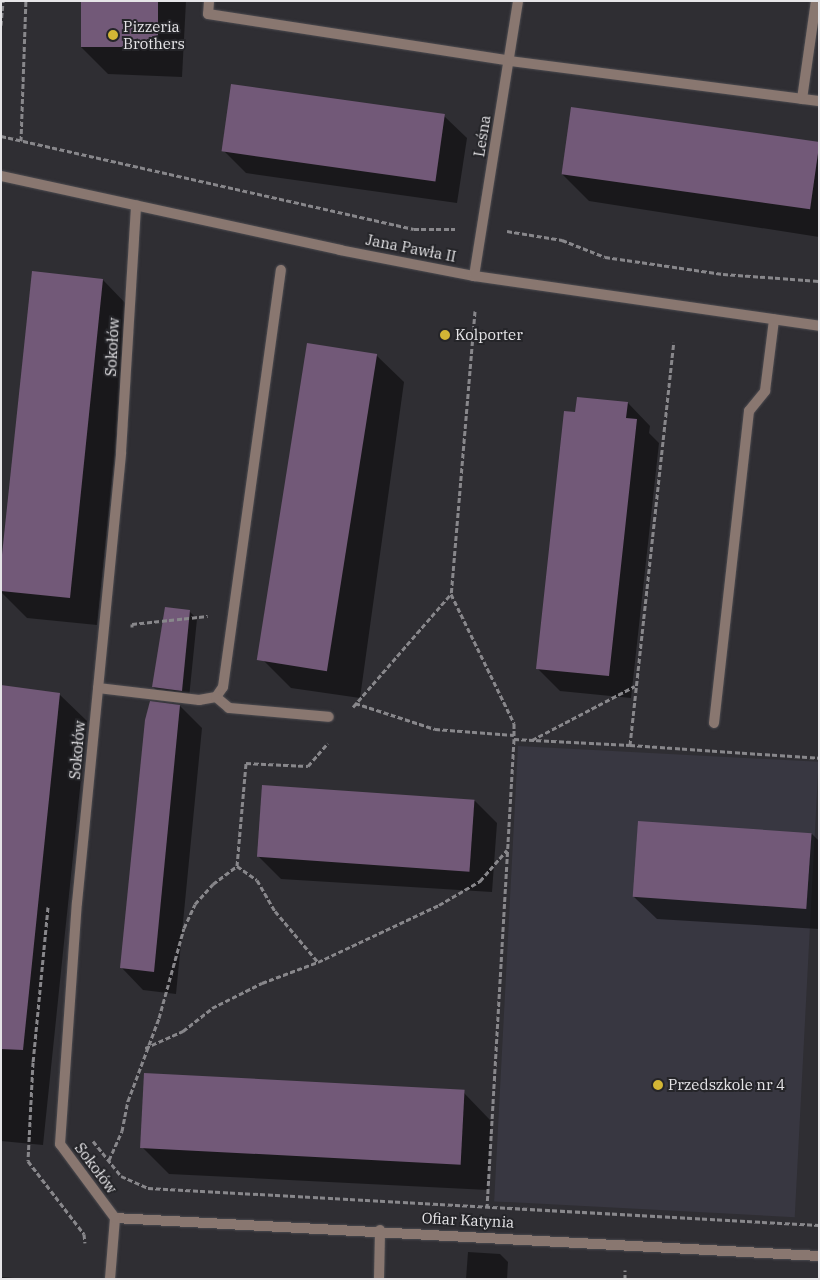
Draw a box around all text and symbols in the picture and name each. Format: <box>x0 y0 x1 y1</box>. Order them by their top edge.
place label: Pizzeria Brothers <box>123 17 185 52</box>
marker: Pizzeria Brothers <box>107 29 119 41</box>
street label: Leśna <box>470 114 494 158</box>
street label: Jana Pawła II <box>364 230 458 266</box>
street label: Sokołów <box>101 317 123 377</box>
place label: Kolporter <box>455 326 523 344</box>
marker: Kolporter <box>439 329 451 341</box>
street label: Sokołów <box>65 720 89 780</box>
place label: Przedszkole nr 4 <box>668 1076 785 1094</box>
marker: Przedszkole nr 4 <box>652 1079 664 1091</box>
street label: Sokołów <box>71 1139 121 1197</box>
street label: Ofiar Katynia <box>421 1209 515 1231</box>

